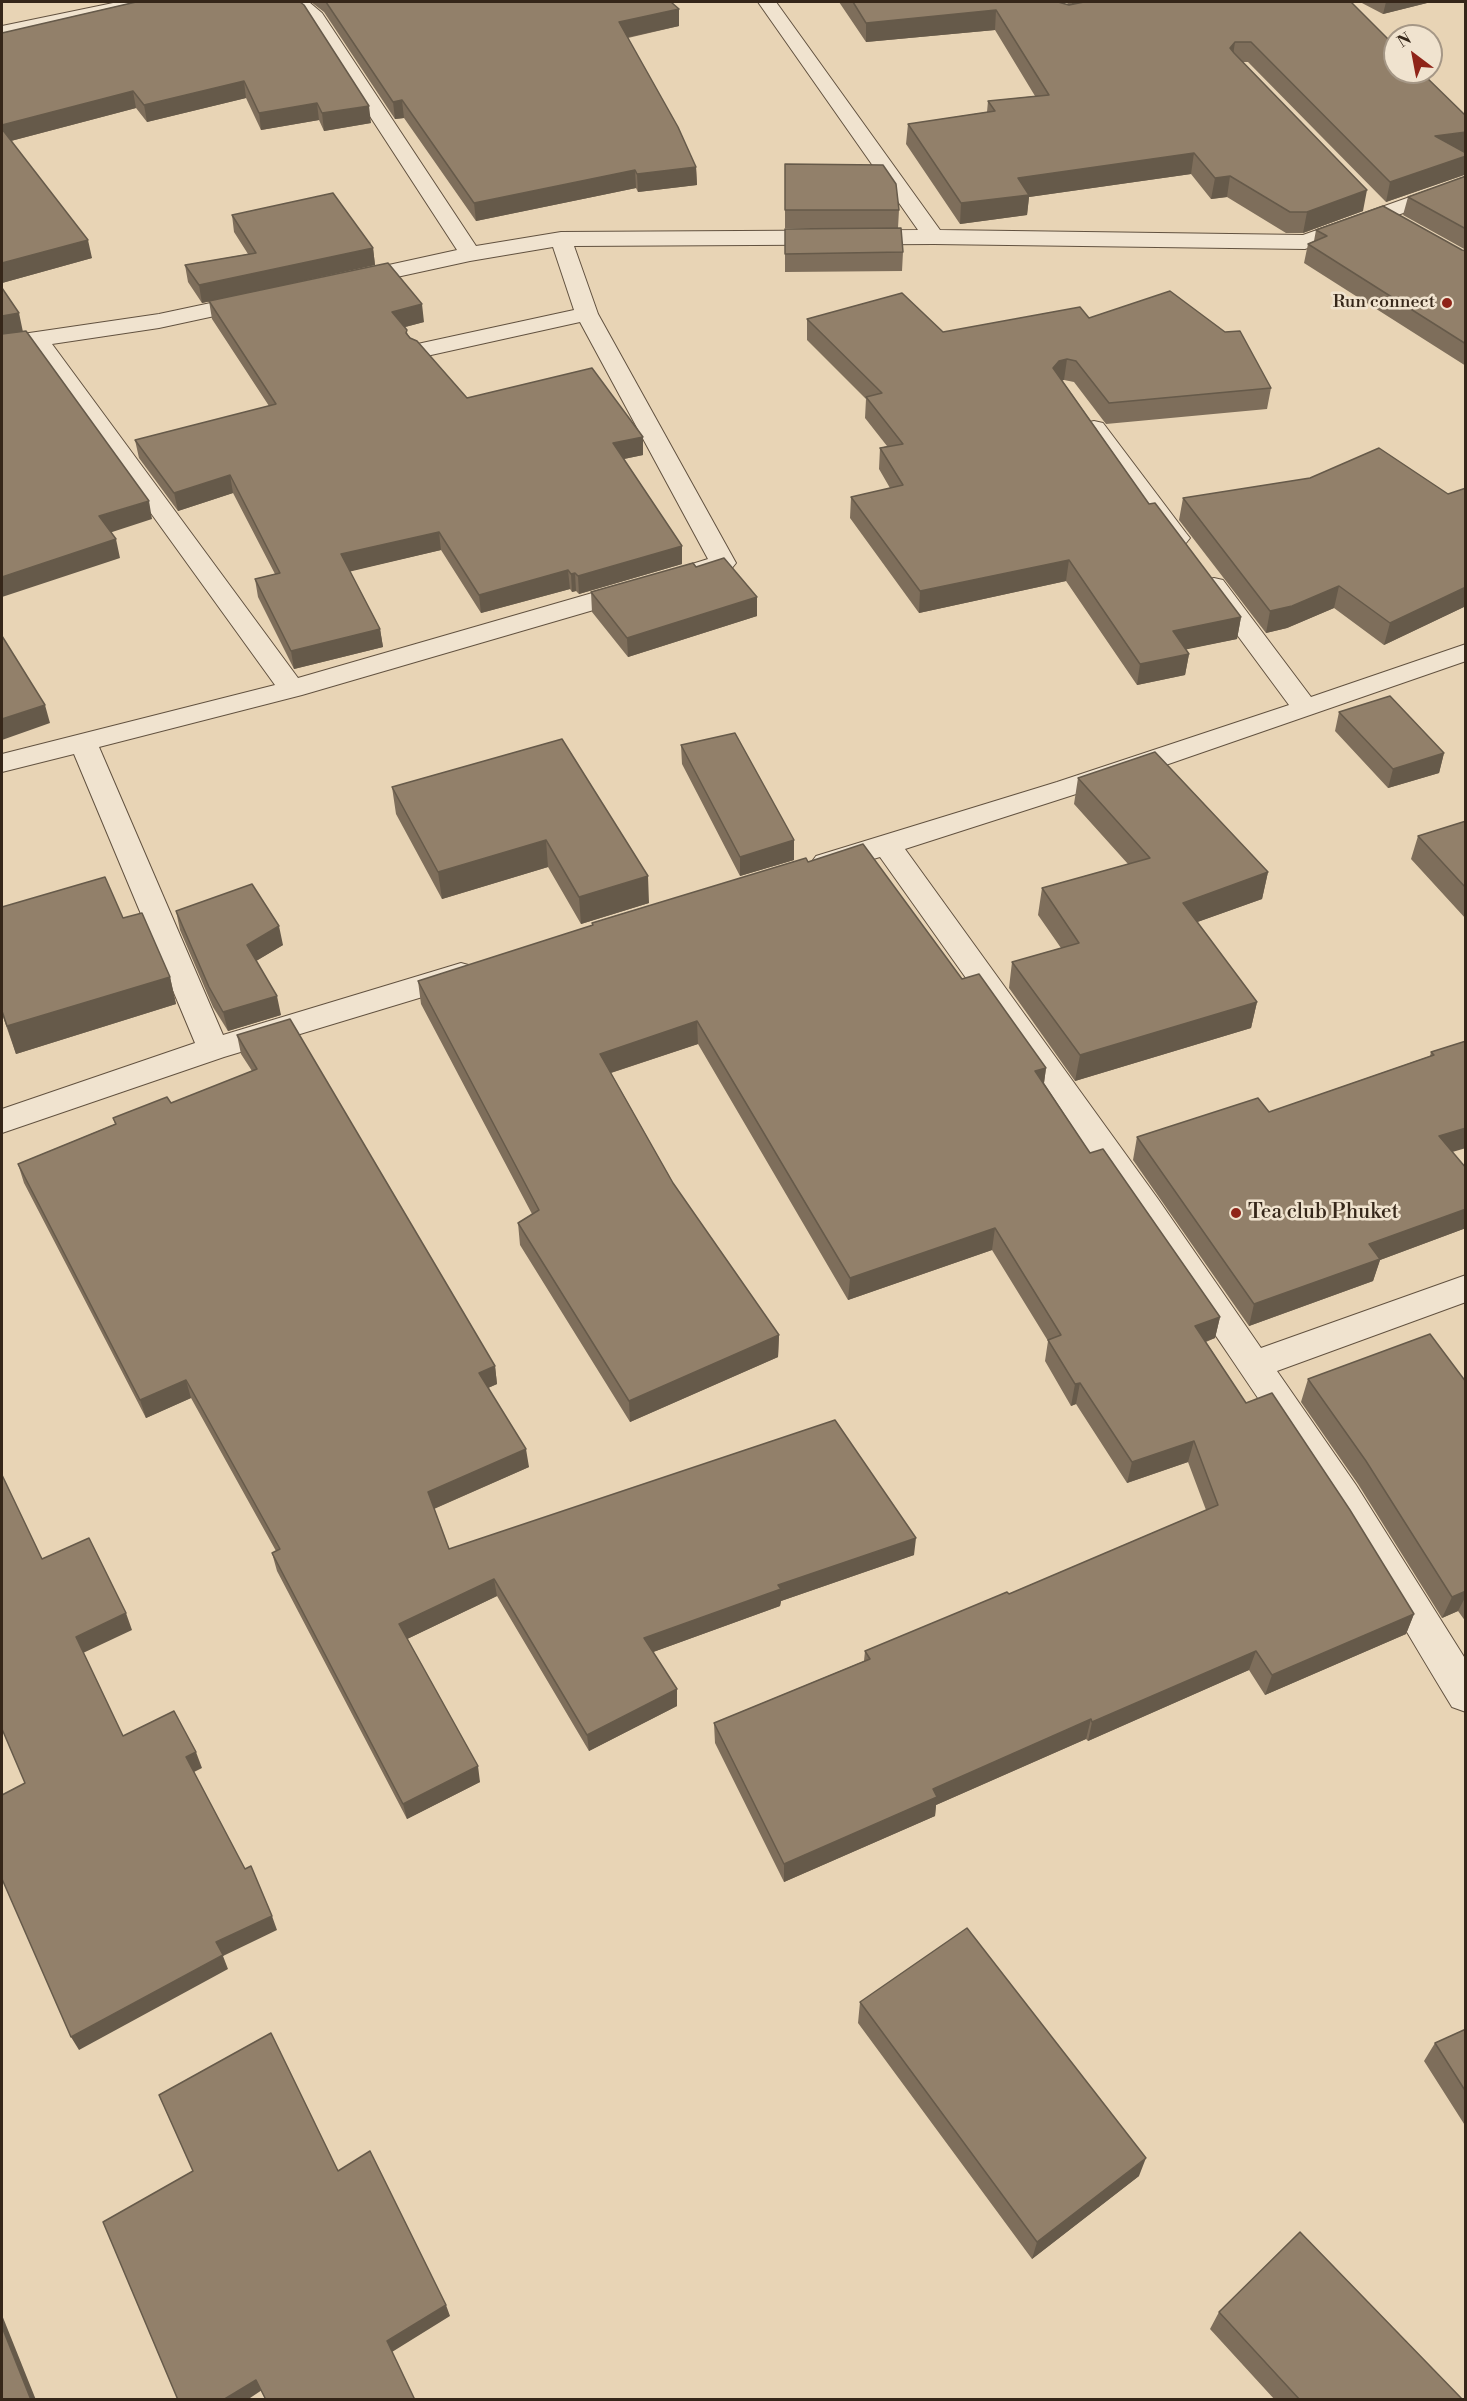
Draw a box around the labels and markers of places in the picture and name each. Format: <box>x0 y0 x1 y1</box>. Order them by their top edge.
place label: Run connect <box>1333 292 1435 314</box>
marker: Run connect <box>1440 296 1454 310</box>
place label: Tea club Phuket <box>1248 1200 1399 1226</box>
marker: Tea club Phuket <box>1229 1206 1243 1220</box>

